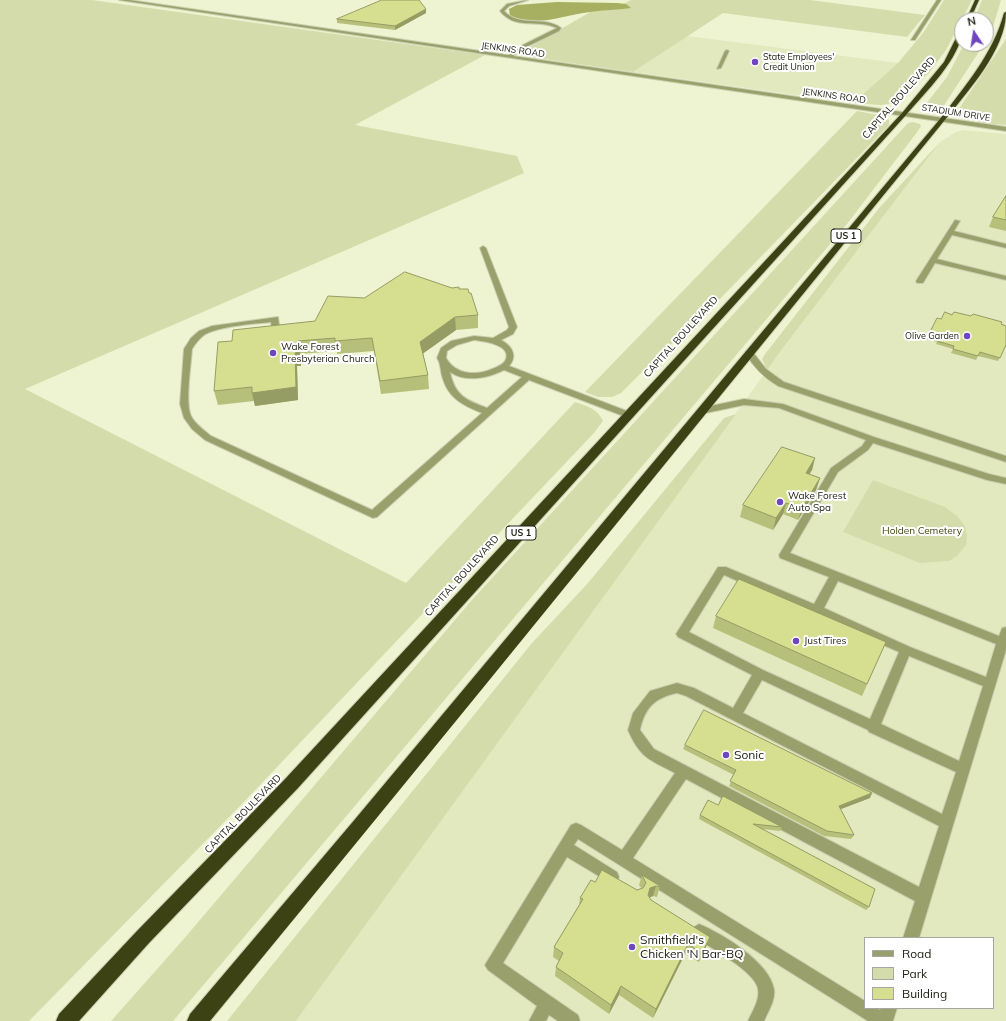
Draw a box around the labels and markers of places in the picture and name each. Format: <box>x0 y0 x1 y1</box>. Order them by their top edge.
place label: State Employees' Credit Union <box>763 52 834 73</box>
marker: State Employees' Credit Union <box>750 57 760 67</box>
place label: Olive Garden <box>905 331 959 341</box>
marker: Olive Garden <box>962 331 972 341</box>
place label: Wake Forest Presbyterian Church <box>281 341 375 364</box>
marker: Wake Forest Presbyterian Church <box>268 348 278 358</box>
place label: Wake Forest Auto Spa <box>788 490 846 514</box>
marker: Wake Forest Auto Spa <box>775 497 785 507</box>
place label: Just Tires <box>804 635 846 647</box>
marker: Just Tires <box>791 636 801 646</box>
place label: Sonic <box>734 748 764 762</box>
marker: Sonic <box>721 750 731 760</box>
place label: Smithfield's Chicken 'N Bar-BQ <box>640 933 744 961</box>
marker: Smithfield's Chicken 'N Bar-BQ <box>627 942 637 952</box>

